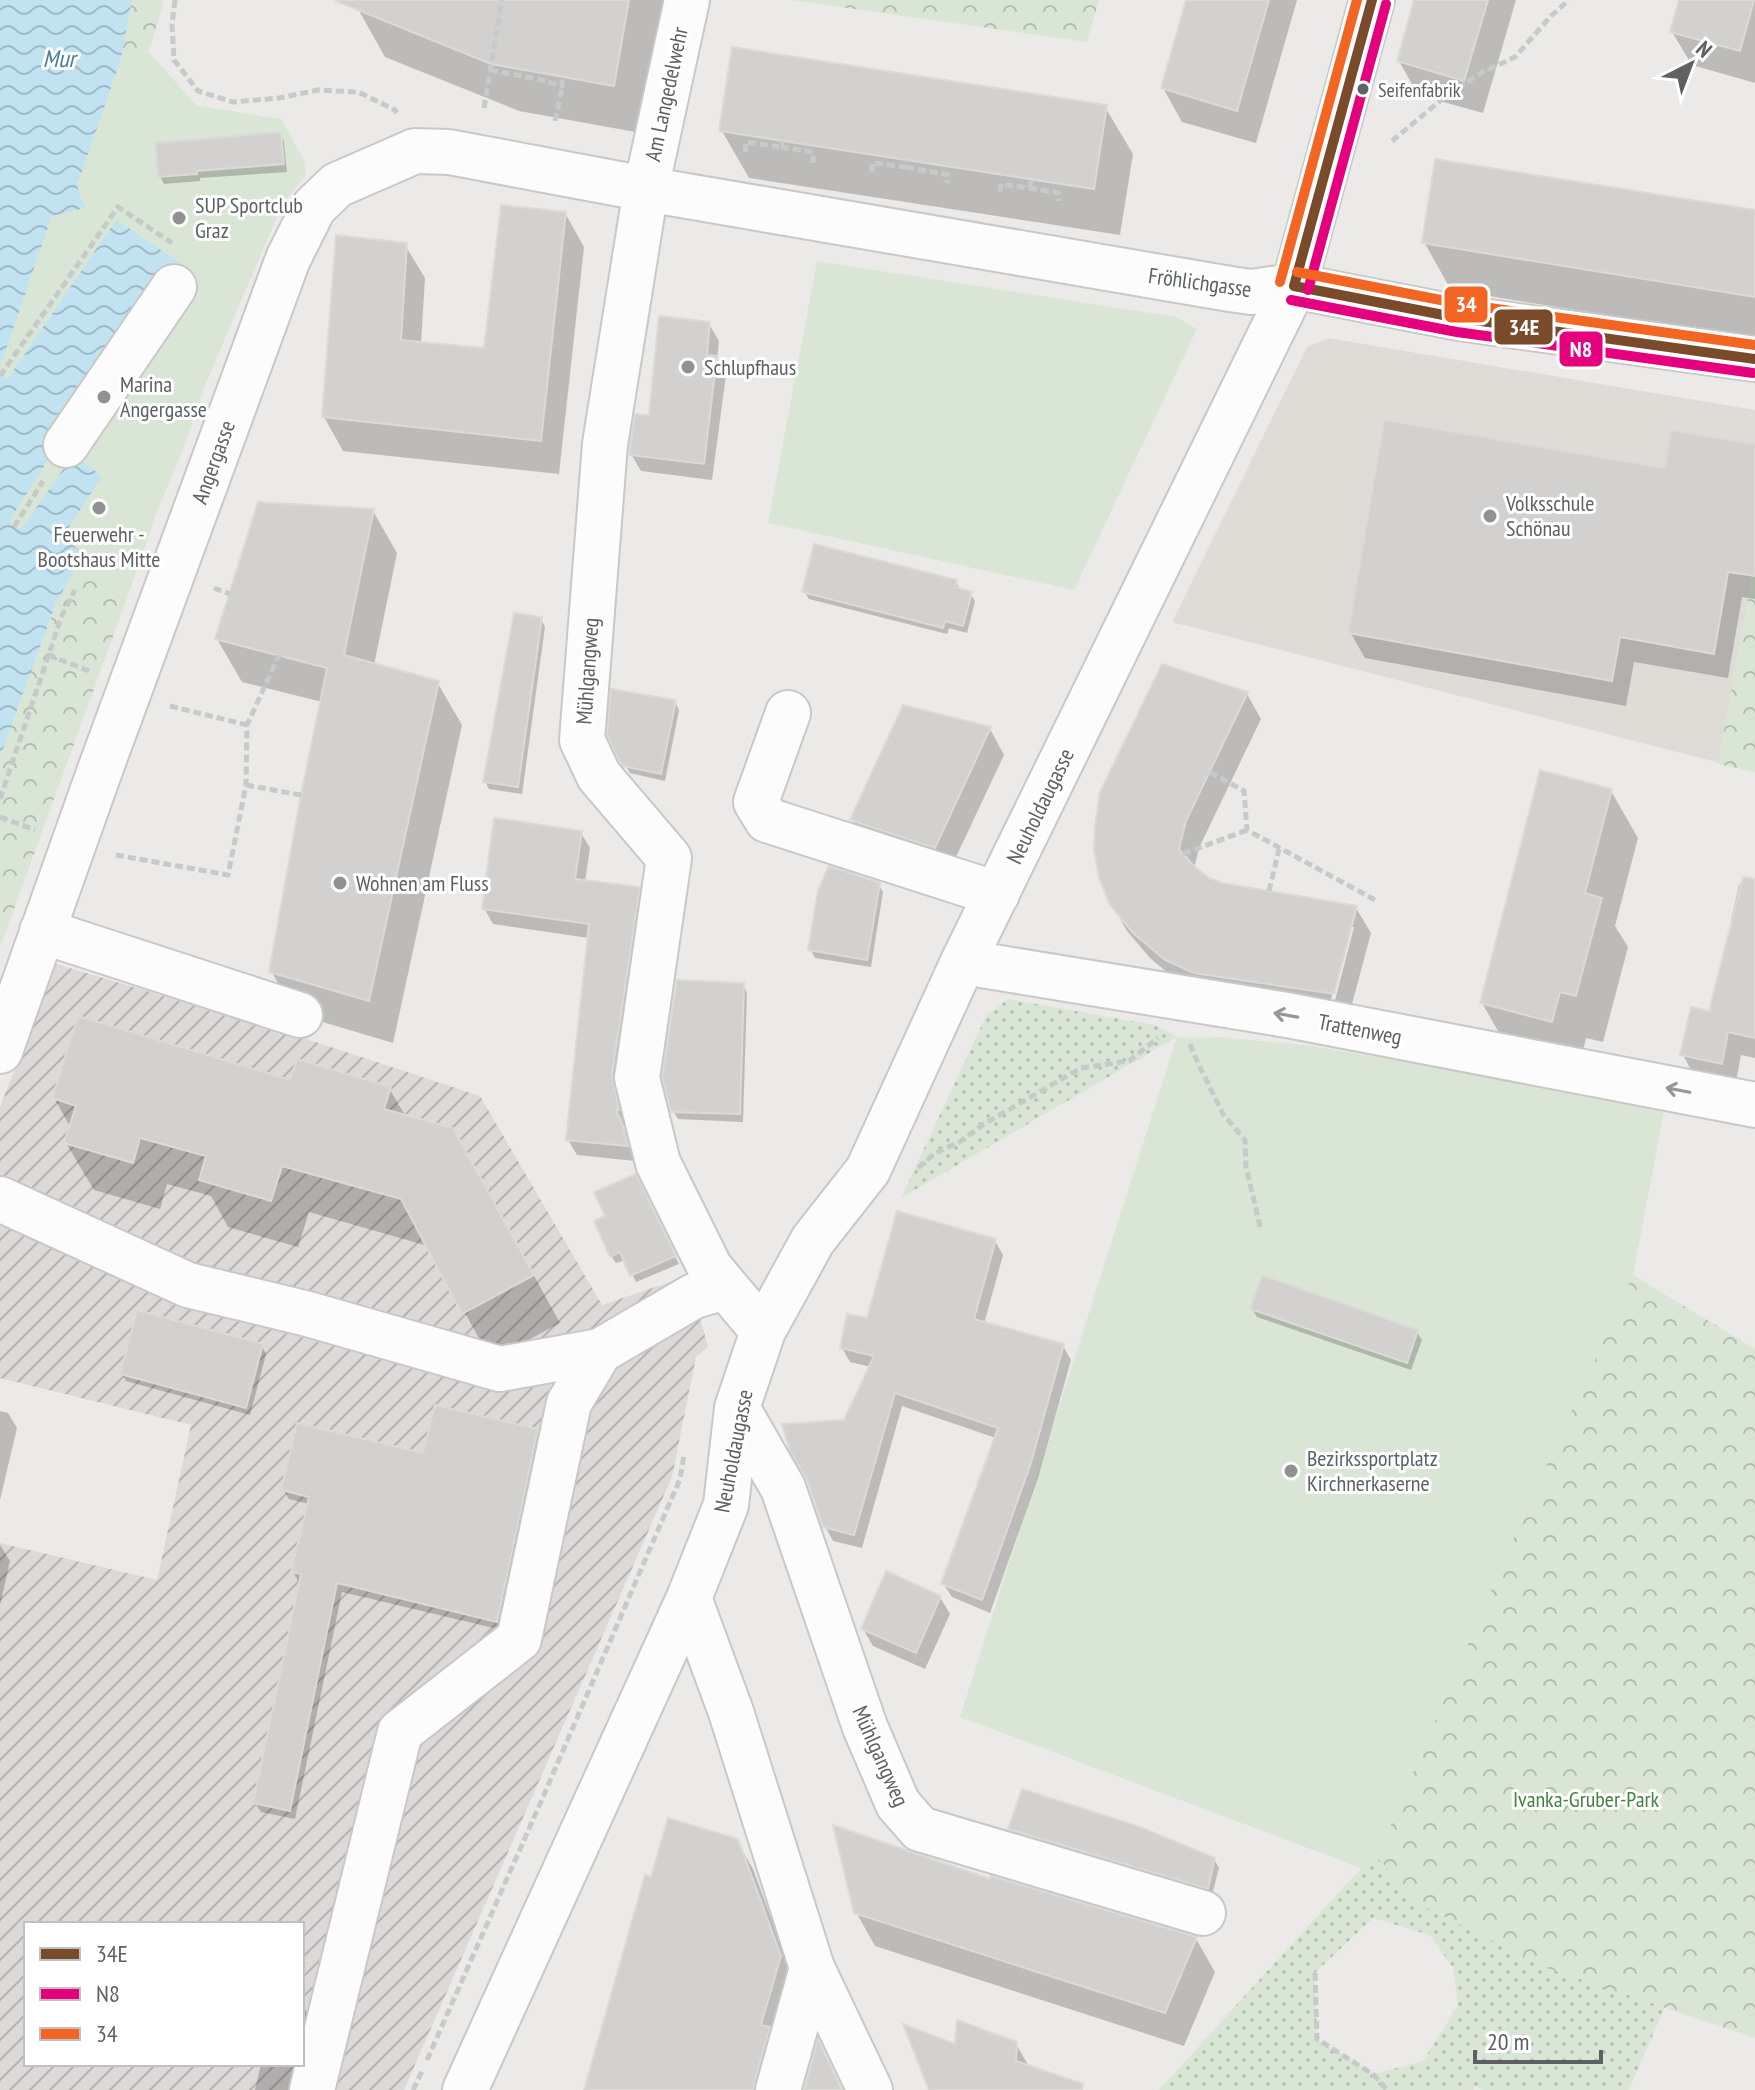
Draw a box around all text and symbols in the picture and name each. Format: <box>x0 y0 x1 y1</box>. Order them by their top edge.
street label: Am Langedelwehr <box>638 24 694 164</box>
north arrow <box>1651 24 1731 104</box>
text: N <box>1691 35 1718 64</box>
water label: Mur <box>43 43 79 74</box>
place label: Seifenfabrik <box>1378 77 1461 103</box>
marker: Seifenfabrik <box>1355 81 1371 97</box>
place label: SUP Sportclub Graz <box>195 191 303 244</box>
marker: SUP Sportclub Graz <box>170 209 188 227</box>
street label: Fröhlichgasse <box>1147 261 1253 303</box>
line badge: 34 <box>1443 285 1489 324</box>
text: 34 <box>1455 290 1477 318</box>
line badge: 34E <box>1493 308 1554 346</box>
text: 34E <box>1509 313 1539 341</box>
line badge: N8 <box>1558 330 1604 368</box>
text: N8 <box>1570 335 1592 363</box>
place label: Schlupfhaus <box>704 353 796 381</box>
marker: Schlupfhaus <box>679 358 697 376</box>
place label: Marina Angergasse <box>120 370 207 423</box>
marker: Marina Angergasse <box>95 388 113 406</box>
street label: Angergasse <box>185 416 241 508</box>
place label: Volksschule Schönau <box>1505 489 1594 542</box>
marker: Feuerwehr - Bootshaus Mitte <box>90 499 108 517</box>
marker: Volksschule Schönau <box>1481 507 1499 525</box>
place label: Feuerwehr - Bootshaus Mitte <box>38 520 160 573</box>
street label: Mühlgangweg <box>569 617 605 725</box>
street label: Neuholdaugasse <box>1000 744 1080 868</box>
place label: Wohnen am Fluss <box>356 869 489 897</box>
marker: Wohnen am Fluss <box>331 874 349 892</box>
one-way arrow <box>1273 1007 1299 1022</box>
street label: Trattenweg <box>1316 1007 1404 1051</box>
one-way arrow <box>1666 1082 1692 1097</box>
street label: Neuholdaugasse <box>707 1387 759 1515</box>
place label: Bezirkssportplatz Kirchnerkaserne <box>1307 1444 1438 1497</box>
marker: Bezirkssportplatz Kirchnerkaserne <box>1282 1462 1300 1480</box>
street label: Mühlgangweg <box>846 1701 916 1811</box>
park label: Ivanka-Gruber-Park <box>1513 1785 1659 1813</box>
legend <box>24 1922 304 2066</box>
text: 34E <box>96 1938 128 1969</box>
text: N8 <box>96 1978 120 2009</box>
scale bar <box>1475 2014 1601 2064</box>
text: 34 <box>96 2018 118 2049</box>
text: 20 m <box>1487 2026 1529 2057</box>

